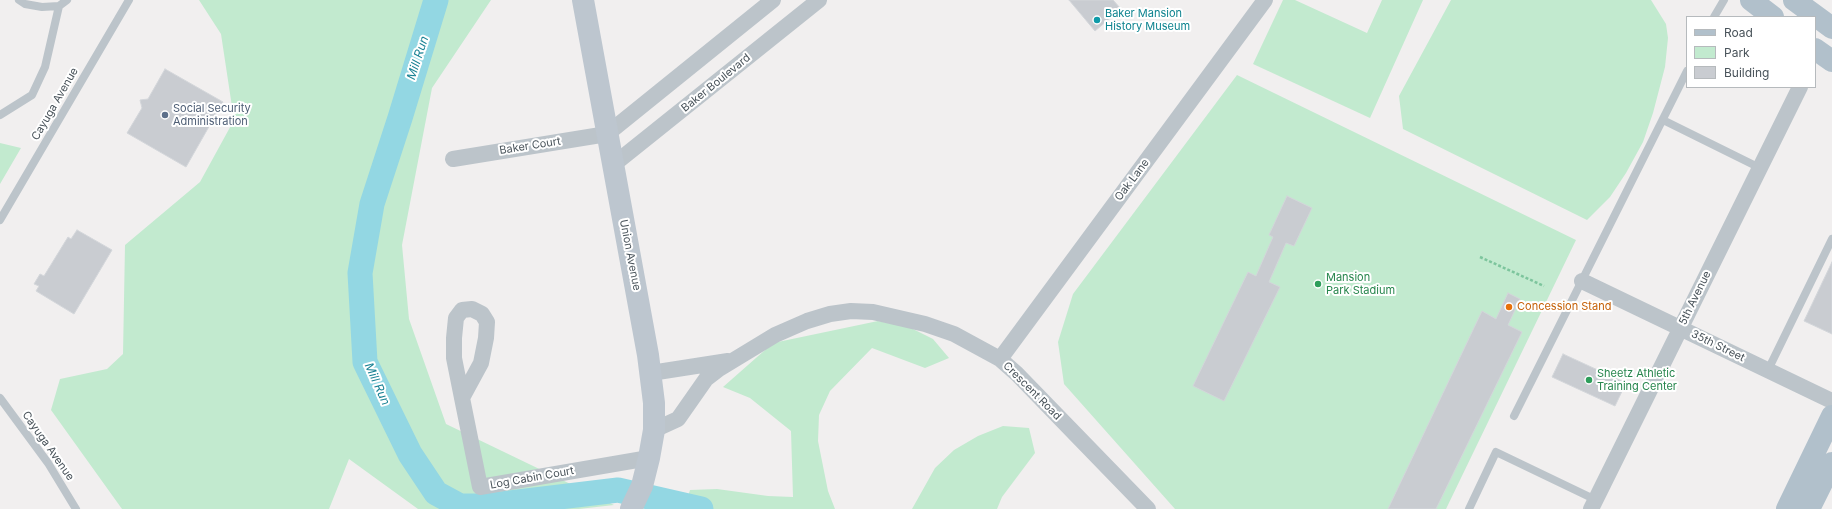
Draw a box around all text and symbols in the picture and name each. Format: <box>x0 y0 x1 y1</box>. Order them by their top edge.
place label: Baker Mansion History Museum <box>1105 7 1190 33</box>
marker: Baker Mansion History Museum <box>1092 15 1102 25</box>
legend <box>1686 16 1816 88</box>
text: Road <box>1724 25 1753 40</box>
water label: Mill Run <box>404 34 432 82</box>
text: Park <box>1724 45 1750 60</box>
street label: Baker Boulevard <box>679 51 753 115</box>
street label: Cayuga Avenue <box>29 65 81 143</box>
text: Building <box>1724 65 1769 80</box>
place label: Social Security Administration <box>173 102 251 128</box>
marker: Social Security Administration <box>160 110 170 120</box>
street label: Baker Court <box>498 135 562 157</box>
street label: Oak Lane <box>1112 156 1152 204</box>
street label: Union Avenue <box>617 218 643 292</box>
street label: 5th Avenue <box>1676 269 1714 327</box>
place label: Mansion Park Stadium <box>1326 271 1395 297</box>
marker: Mansion Park Stadium <box>1313 279 1323 289</box>
place label: Concession Stand <box>1517 300 1611 314</box>
marker: Concession Stand <box>1504 302 1514 312</box>
street label: 35th Street <box>1689 327 1747 365</box>
street label: Crescent Road <box>1000 359 1064 423</box>
water label: Mill Run <box>361 361 393 407</box>
place label: Sheetz Athletic Training Center <box>1597 367 1677 393</box>
marker: Sheetz Athletic Training Center <box>1584 375 1594 385</box>
street label: Cayuga Avenue <box>19 409 77 483</box>
street label: Log Cabin Court <box>489 464 575 492</box>

